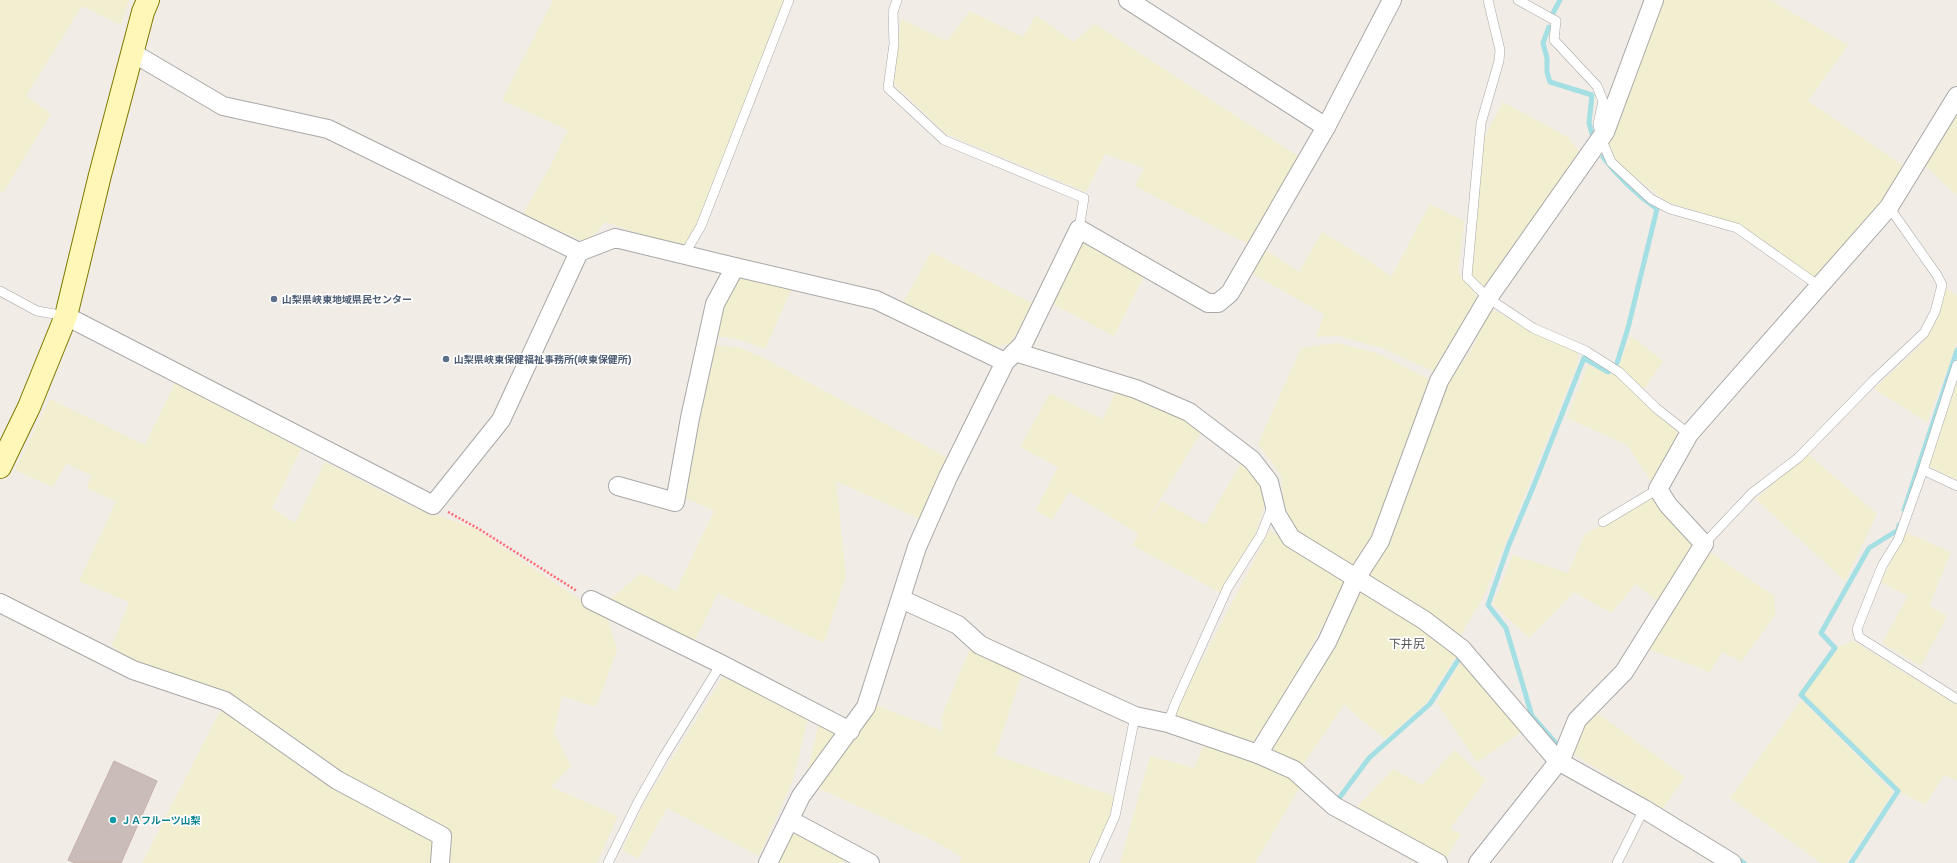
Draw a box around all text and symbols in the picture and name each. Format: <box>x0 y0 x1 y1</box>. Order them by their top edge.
place label: 山梨県峡東地域県民センター <box>282 293 412 305</box>
marker: 山梨県峡東地域県民センター <box>269 294 279 304</box>
place label: 山梨県峡東保健福祉事務所(峡東保健所) <box>454 353 632 365</box>
marker: 山梨県峡東保健福祉事務所(峡東保健所) <box>441 354 451 364</box>
district label: 下井尻 <box>1389 636 1425 651</box>
place label: ＪＡフルーツ山梨 <box>121 814 201 826</box>
marker: ＪＡフルーツ山梨 <box>108 815 118 825</box>

